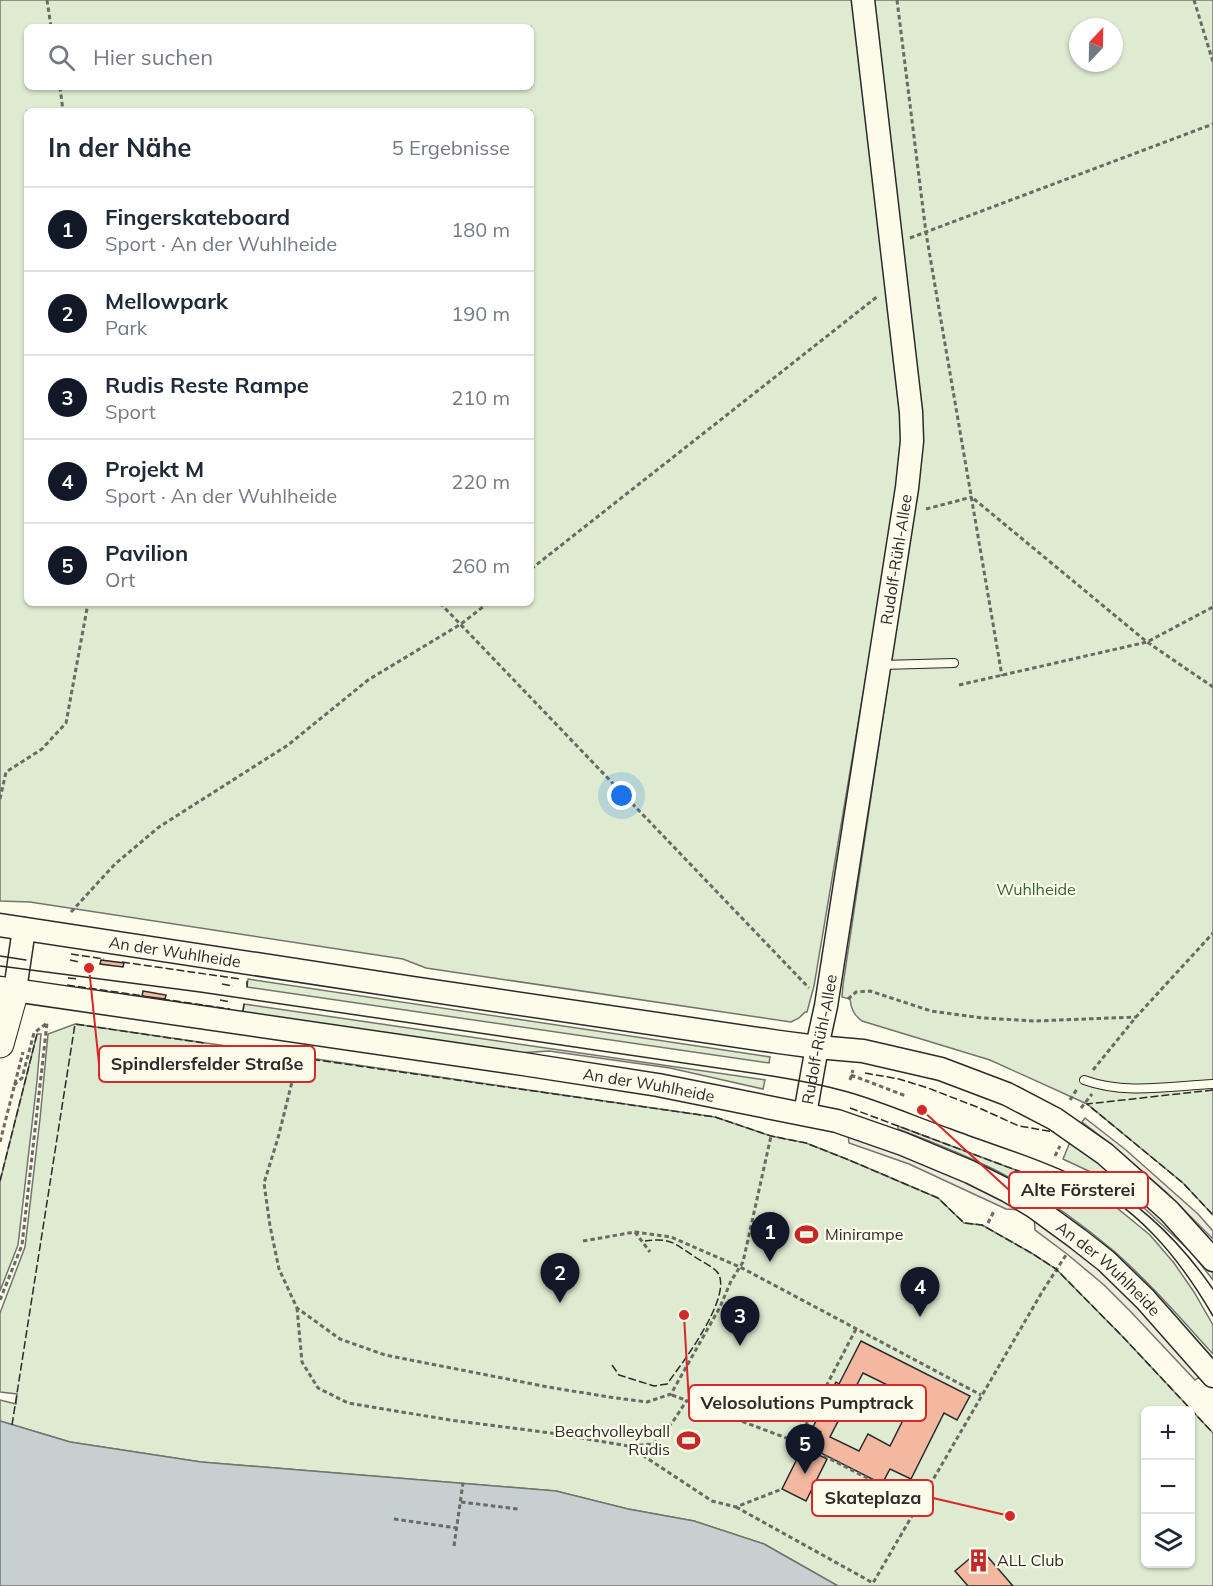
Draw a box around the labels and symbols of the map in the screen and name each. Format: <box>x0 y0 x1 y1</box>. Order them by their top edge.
north arrow <box>1069 18 1123 72</box>
street label: Rudolf-Rühl-Allee <box>876 493 916 626</box>
your location <box>607 781 636 810</box>
park label: Wuhlheide <box>996 879 1076 899</box>
street label: An der Wuhlheide <box>108 932 242 972</box>
street label: Rudolf-Rühl-Allee <box>797 973 841 1106</box>
callout: Spindlersfelder Straße <box>99 1046 315 1082</box>
text: Spindlersfelder Straße <box>111 1052 303 1075</box>
street label: An der Wuhlheide <box>582 1063 716 1106</box>
callout: Alte Försterei <box>1009 1172 1148 1208</box>
text: Alte Försterei <box>1021 1178 1135 1201</box>
pin: 1 <box>750 1212 790 1262</box>
street label: An der Wuhlheide <box>1052 1217 1165 1320</box>
sports icon: Minirampe <box>794 1221 820 1247</box>
place label: Minirampe <box>825 1224 903 1244</box>
pin: 2 <box>540 1254 580 1303</box>
pin: 4 <box>900 1268 940 1317</box>
pin: 3 <box>720 1296 760 1346</box>
callout: Velosolutions Pumptrack <box>689 1385 926 1421</box>
text: Velosolutions Pumptrack <box>700 1391 915 1414</box>
place label: Beachvolleyball Rudis <box>555 1421 670 1459</box>
pin: 5 <box>786 1424 824 1474</box>
sports icon: Beachvolleyball Rudis <box>675 1427 701 1453</box>
callout: Skateplaza <box>812 1480 933 1516</box>
text: Skateplaza <box>825 1486 921 1509</box>
building icon: ALL Club <box>966 1547 992 1573</box>
place label: ALL Club <box>997 1550 1064 1570</box>

